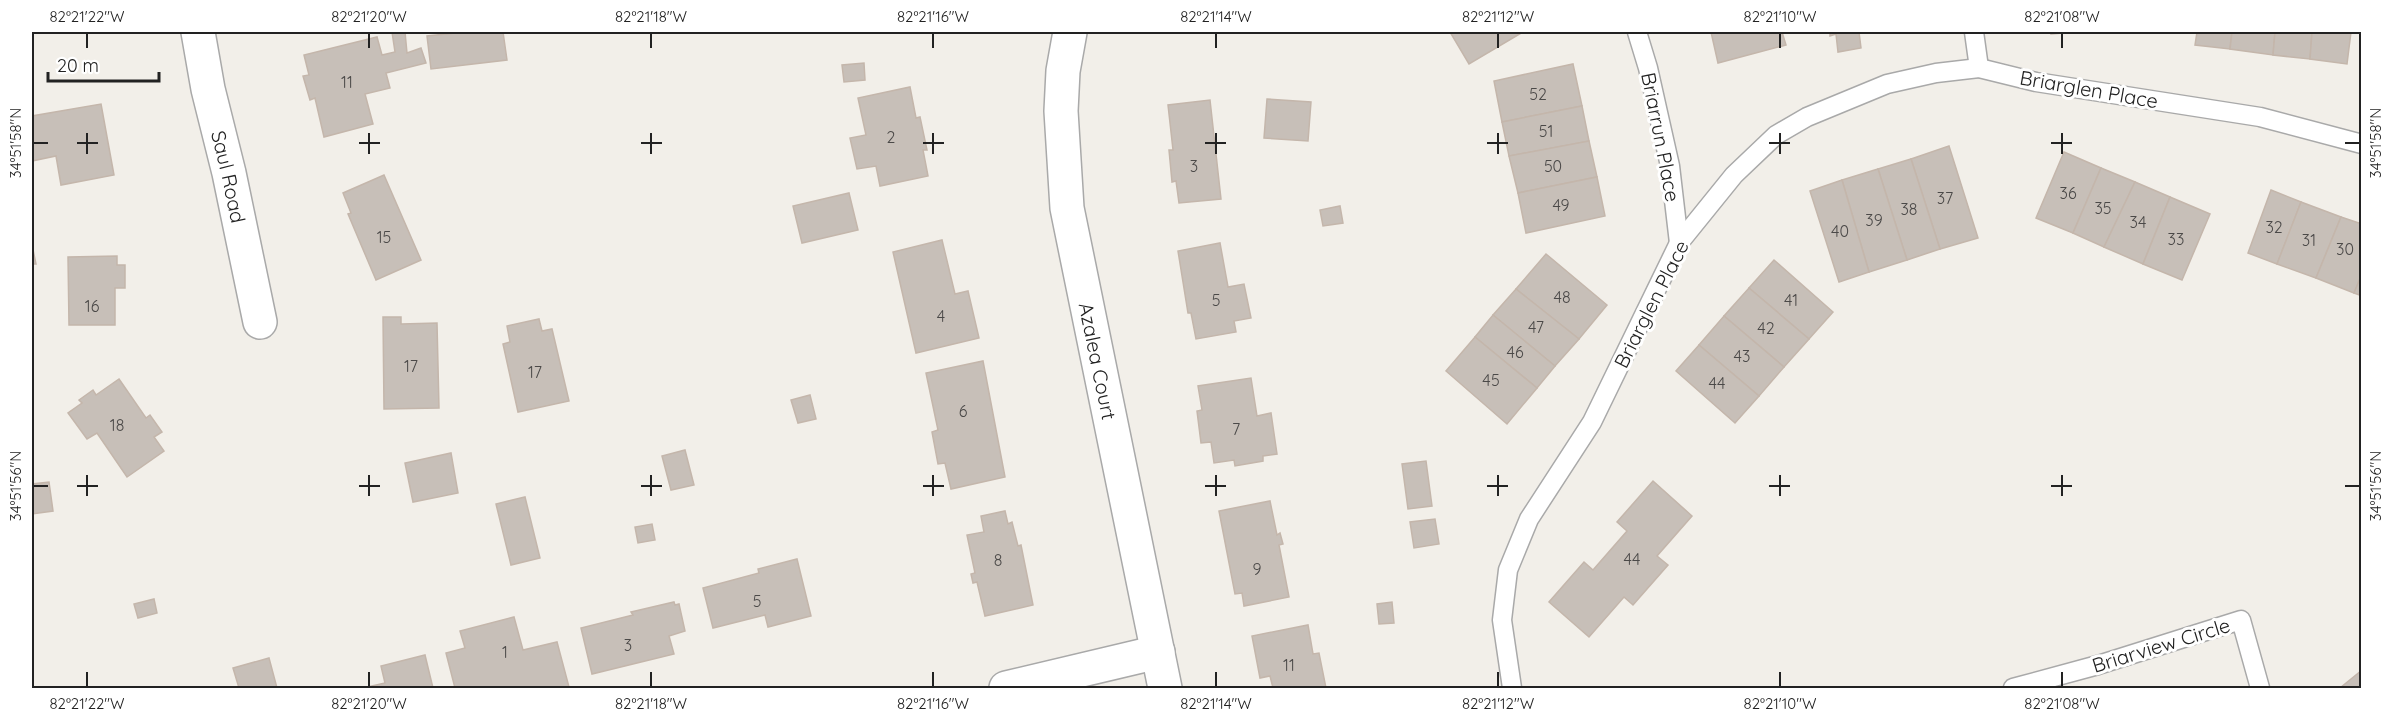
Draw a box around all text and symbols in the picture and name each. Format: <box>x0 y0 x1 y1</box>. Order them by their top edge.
text: 82°21'22"W <box>49 7 125 26</box>
text: 82°21'20"W <box>331 7 407 26</box>
text: 82°21'18"W <box>615 7 688 26</box>
text: 82°21'16"W <box>897 7 970 26</box>
text: 82°21'14"W <box>1180 7 1252 26</box>
text: 82°21'12"W <box>1462 7 1535 26</box>
text: 82°21'10"W <box>1744 7 1817 26</box>
text: 82°21'08"W <box>2024 7 2100 26</box>
scale bar <box>48 45 159 83</box>
text: 20 m <box>57 54 99 77</box>
street label: Briarglen Place <box>2018 65 2160 113</box>
street label: Briarrun Place <box>1636 70 1686 204</box>
house number: 11 <box>341 72 353 92</box>
house number: 52 <box>1529 84 1547 104</box>
text: 34°51'58"N <box>6 108 25 178</box>
text: 34°51'58"N <box>2366 108 2385 178</box>
house number: 51 <box>1539 121 1553 141</box>
house number: 2 <box>887 127 896 147</box>
street label: Saul Road <box>206 128 252 225</box>
house number: 3 <box>1190 156 1198 176</box>
house number: 50 <box>1544 156 1562 176</box>
house number: 36 <box>2060 183 2077 203</box>
house number: 37 <box>1937 188 1953 208</box>
house number: 49 <box>1552 195 1570 215</box>
house number: 35 <box>2094 198 2112 218</box>
house number: 38 <box>1900 199 1918 219</box>
house number: 39 <box>1865 210 1883 230</box>
house number: 34 <box>2130 212 2146 232</box>
house number: 32 <box>2265 217 2283 237</box>
house number: 40 <box>1831 221 1849 241</box>
house number: 15 <box>377 227 391 247</box>
house number: 33 <box>2168 229 2184 249</box>
house number: 31 <box>2302 230 2316 250</box>
street label: Briarglen Place <box>1608 236 1694 372</box>
house number: 30 <box>2336 239 2354 259</box>
house number: 48 <box>1553 287 1571 307</box>
house number: 5 <box>1212 290 1220 310</box>
house number: 41 <box>1784 290 1798 310</box>
house number: 16 <box>85 296 100 316</box>
street label: Azalea Court <box>1074 300 1122 422</box>
house number: 4 <box>937 306 945 326</box>
house number: 47 <box>1528 317 1544 337</box>
house number: 42 <box>1757 318 1775 338</box>
house number: 46 <box>1506 342 1524 362</box>
house number: 43 <box>1734 346 1750 366</box>
house number: 17 <box>404 356 418 376</box>
house number: 17 <box>528 362 542 382</box>
house number: 45 <box>1482 370 1500 390</box>
house number: 44 <box>1709 373 1725 393</box>
house number: 6 <box>959 401 968 421</box>
house number: 18 <box>110 415 124 435</box>
house number: 7 <box>1232 419 1240 439</box>
text: 34°51'56"N <box>6 451 25 521</box>
text: 34°51'56"N <box>2366 451 2385 521</box>
house number: 44 <box>1624 549 1640 569</box>
house number: 8 <box>994 550 1002 570</box>
house number: 9 <box>1253 559 1262 579</box>
house number: 5 <box>753 591 761 611</box>
street label: Briarview Circle <box>2089 612 2233 678</box>
house number: 3 <box>624 635 632 655</box>
house number: 1 <box>502 642 508 662</box>
house number: 11 <box>1283 655 1295 675</box>
text: 82°21'22"W <box>49 694 125 713</box>
text: 82°21'20"W <box>331 694 407 713</box>
text: 82°21'18"W <box>615 694 688 713</box>
text: 82°21'16"W <box>897 694 970 713</box>
text: 82°21'14"W <box>1180 694 1252 713</box>
text: 82°21'12"W <box>1462 694 1535 713</box>
text: 82°21'10"W <box>1744 694 1817 713</box>
text: 82°21'08"W <box>2024 694 2100 713</box>

